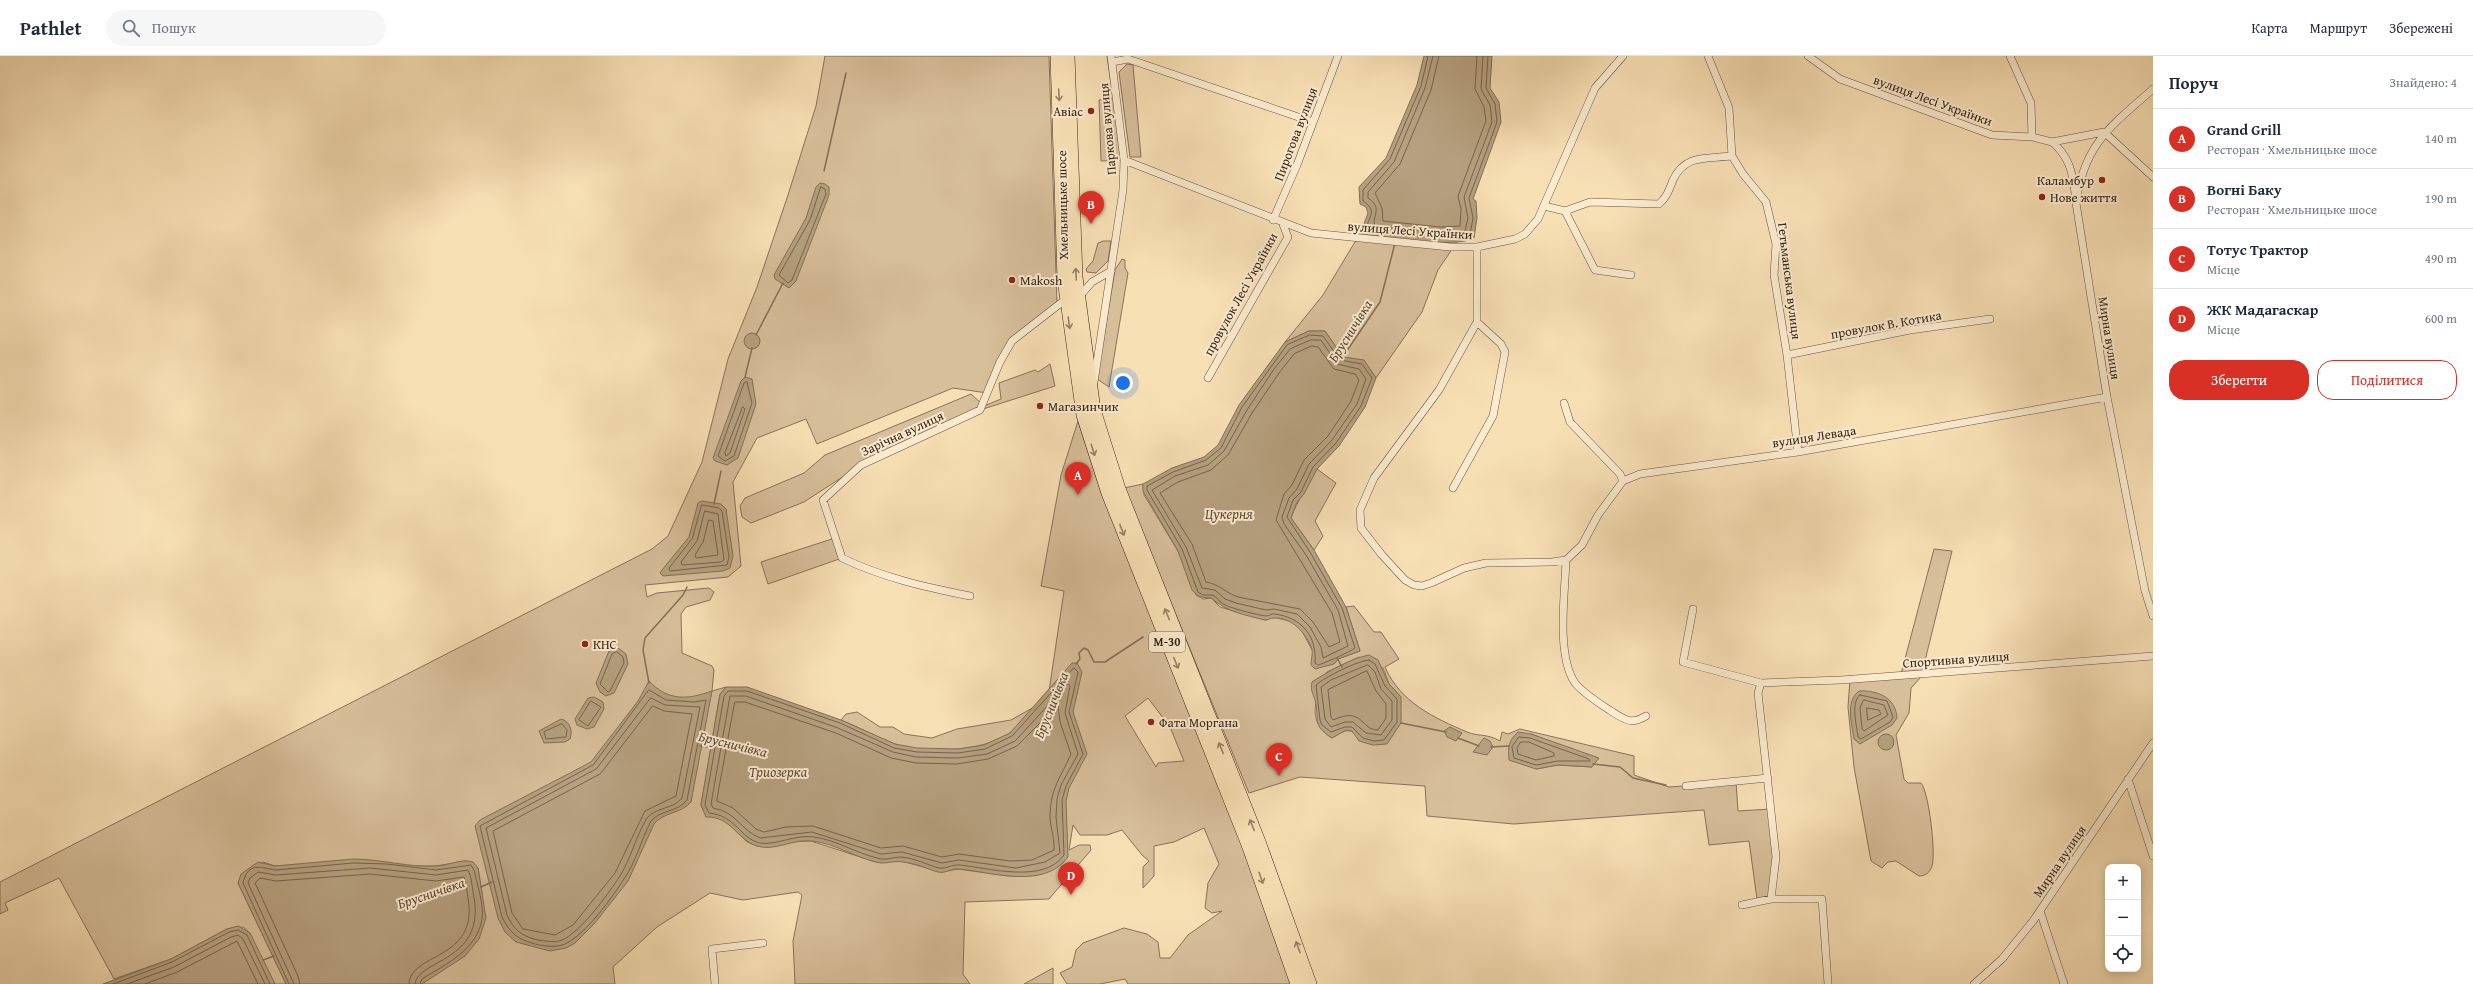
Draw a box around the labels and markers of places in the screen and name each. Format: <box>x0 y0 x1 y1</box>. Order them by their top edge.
place label: Авіас <box>1053 102 1083 121</box>
marker: Авіас <box>1086 106 1096 116</box>
place label: Каламбур <box>2037 171 2094 190</box>
marker: Каламбур <box>2097 175 2107 185</box>
place label: Нове життя <box>2050 188 2117 207</box>
pin: B <box>1078 191 1104 224</box>
marker: Нове життя <box>2037 192 2047 202</box>
place label: Makosh <box>1020 271 1063 290</box>
marker: Makosh <box>1007 275 1017 285</box>
place label: Магазинчик <box>1048 397 1119 416</box>
marker: Магазинчик <box>1035 401 1045 411</box>
pin: A <box>1065 462 1091 495</box>
place label: КНС <box>593 635 617 654</box>
marker: КНС <box>580 639 590 649</box>
place label: Фата Моргана <box>1159 713 1239 732</box>
marker: Фата Моргана <box>1146 717 1156 727</box>
pin: C <box>1266 743 1292 776</box>
pin: D <box>1058 862 1084 895</box>

